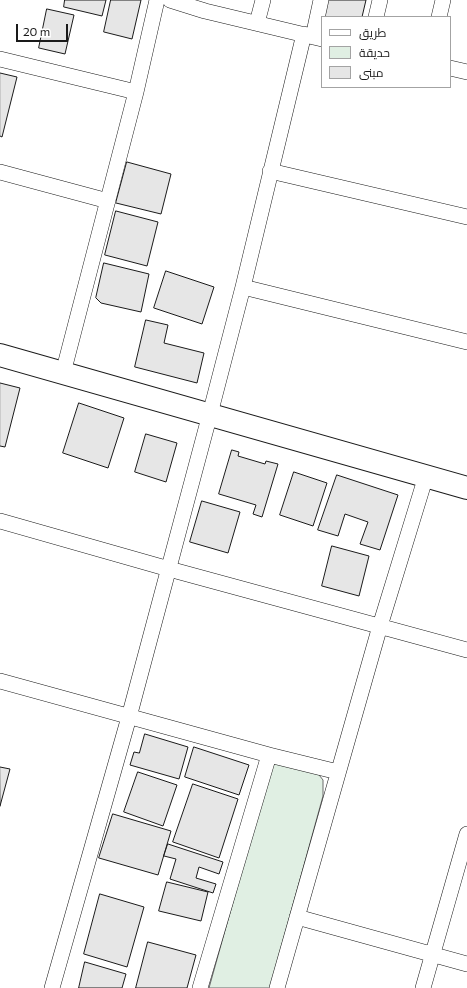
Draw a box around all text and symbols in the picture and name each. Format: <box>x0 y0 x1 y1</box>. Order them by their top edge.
scale bar <box>18 16 70 42</box>
legend <box>321 16 451 88</box>
text: 20 m <box>23 24 50 38</box>
text: طريق <box>359 25 386 39</box>
text: حديقة <box>359 45 390 59</box>
text: مبنى <box>359 65 384 79</box>

